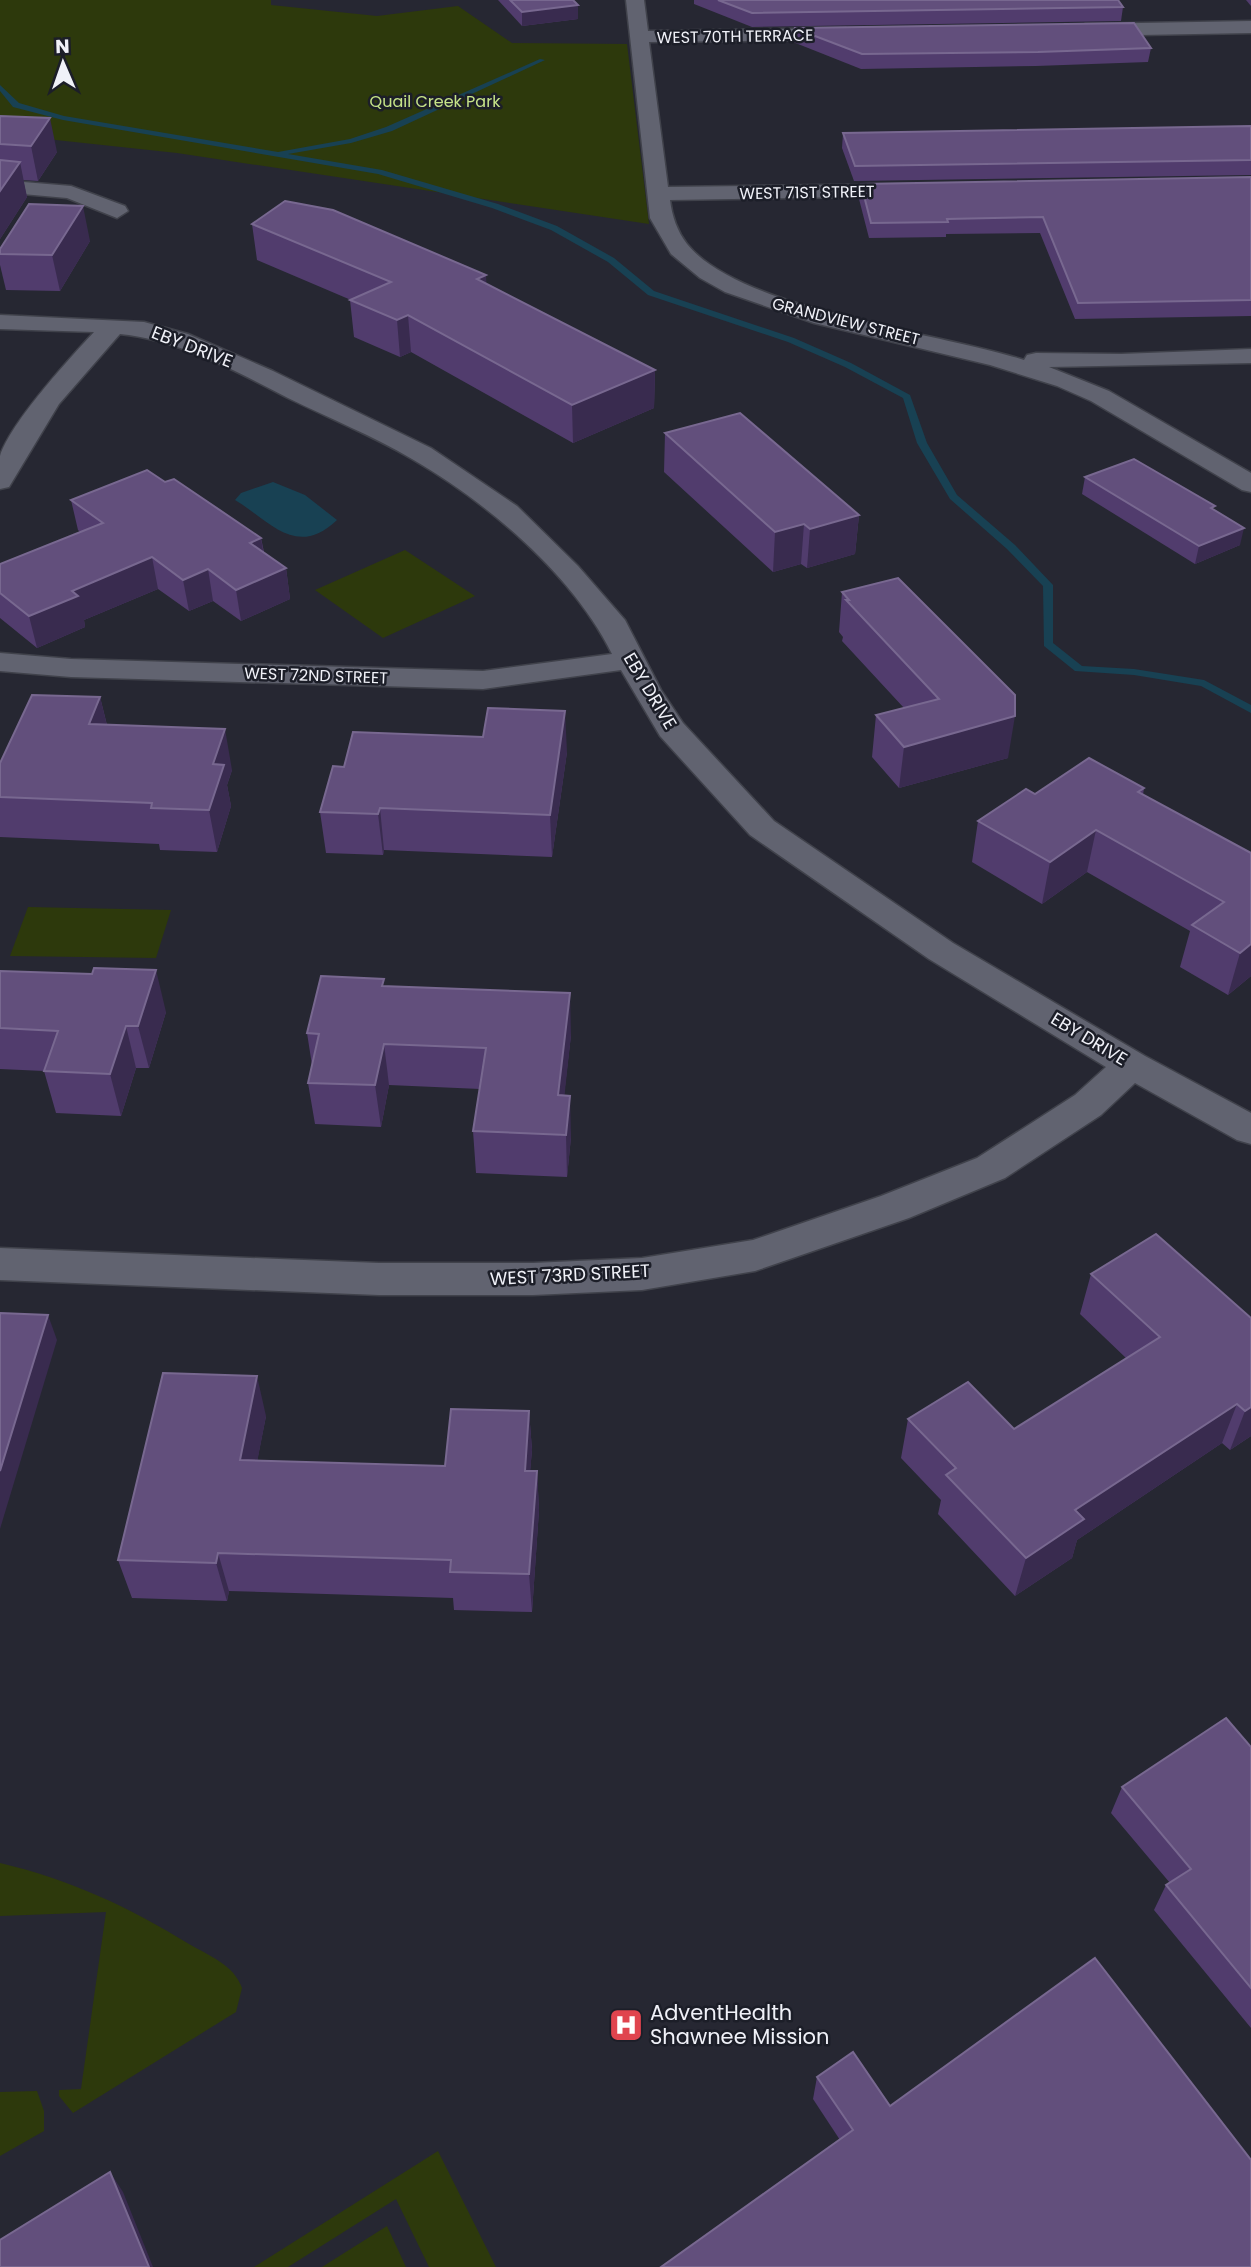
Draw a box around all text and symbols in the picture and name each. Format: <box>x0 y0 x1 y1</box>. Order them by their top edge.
street label: WEST 70TH TERRACE <box>657 24 813 49</box>
north arrow <box>28 28 98 98</box>
text: N <box>55 33 70 60</box>
park label: Quail Creek Park <box>370 90 501 113</box>
street label: WEST 71ST STREET <box>739 180 875 205</box>
street label: GRANDVIEW STREET <box>770 292 922 351</box>
street label: EBY DRIVE <box>148 320 236 373</box>
street label: EBY DRIVE <box>618 648 683 734</box>
street label: WEST 72ND STREET <box>244 661 389 690</box>
street label: EBY DRIVE <box>1046 1006 1132 1071</box>
street label: WEST 73RD STREET <box>489 1258 651 1291</box>
place label: AdventHealth Shawnee Mission <box>650 1998 830 2051</box>
hospital icon: AdventHealth Shawnee Mission <box>607 2006 645 2044</box>

